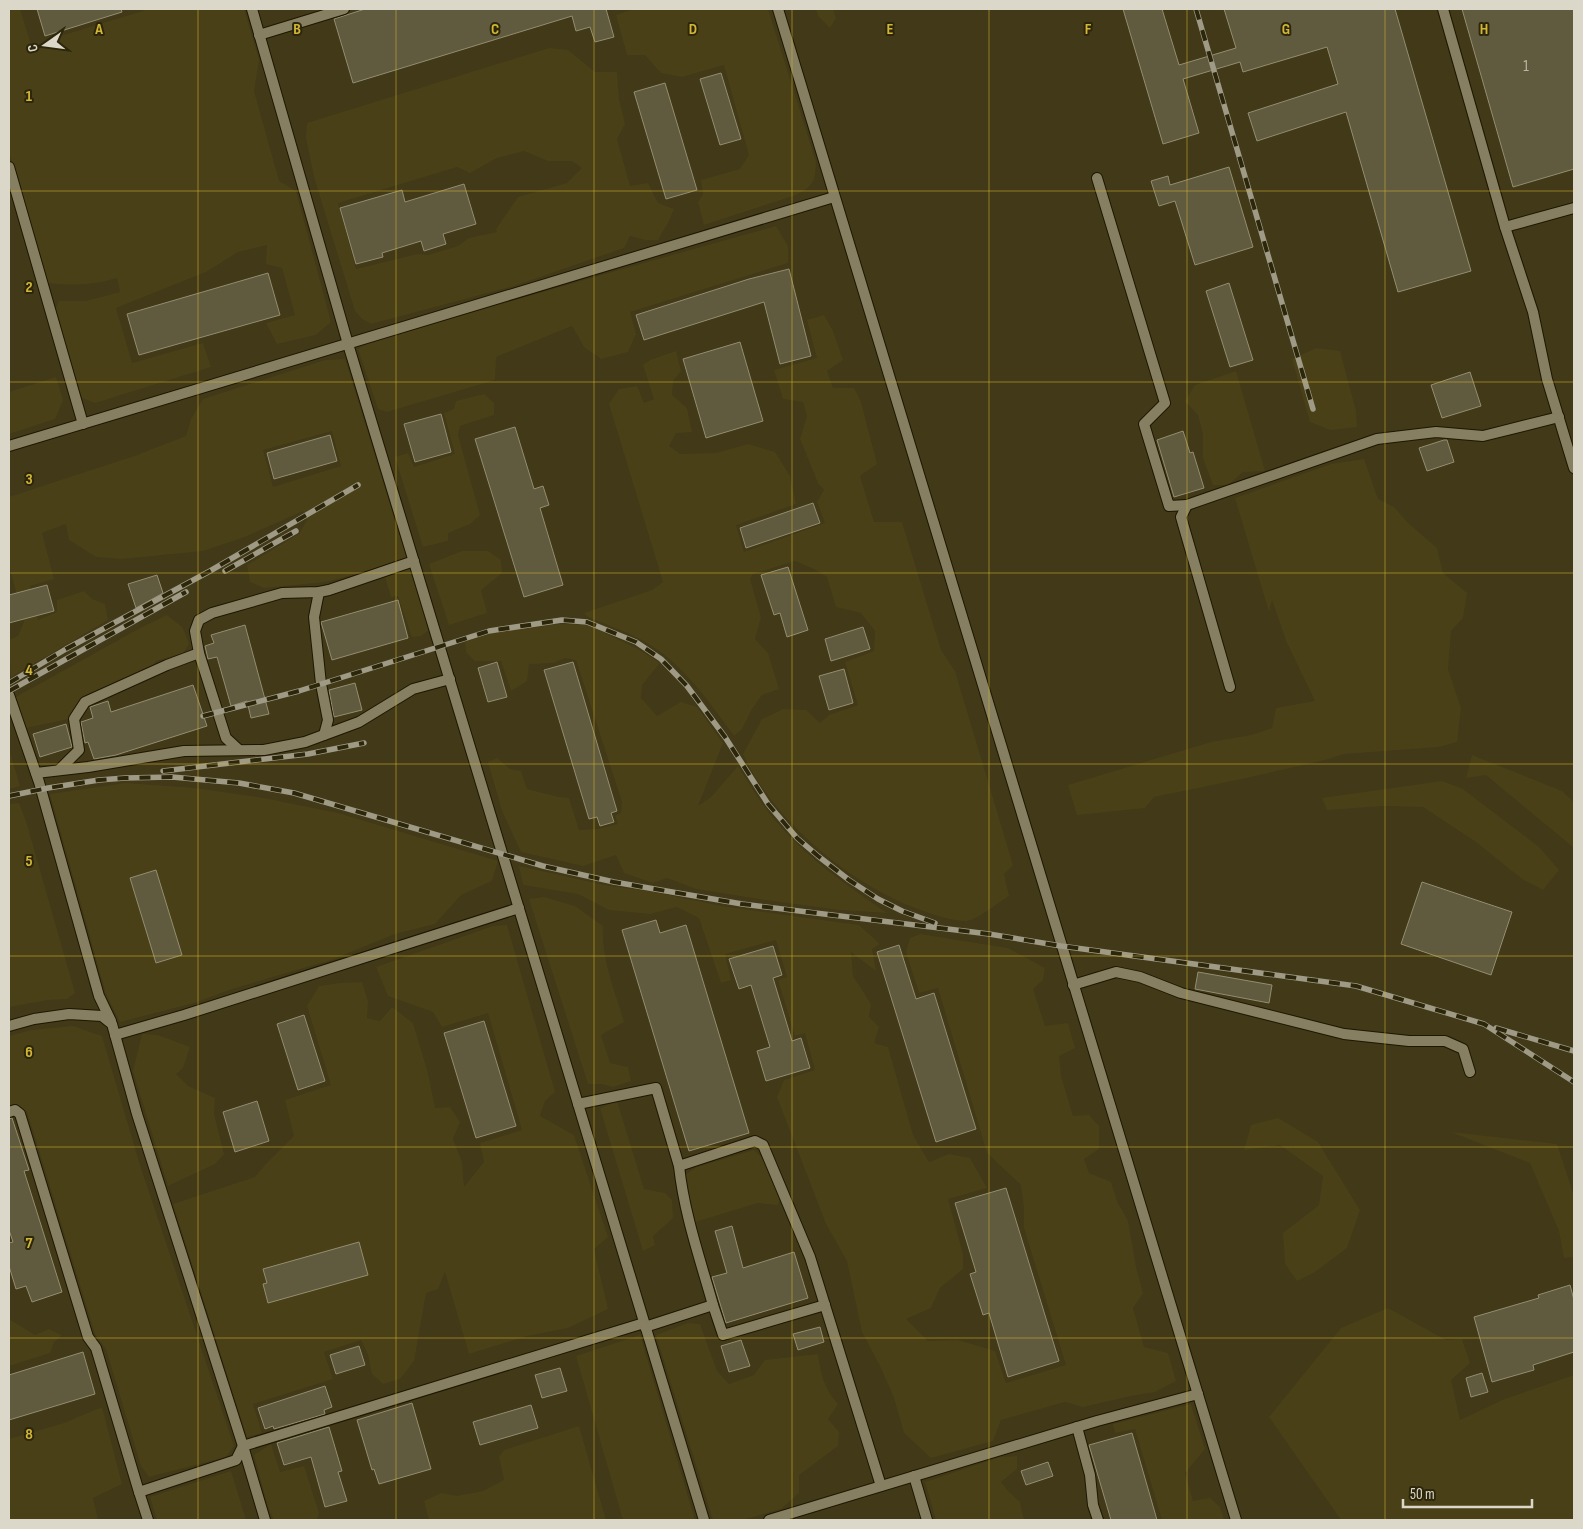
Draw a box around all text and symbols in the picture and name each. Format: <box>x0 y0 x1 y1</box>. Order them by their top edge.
north arrow <box>20 20 70 70</box>
text: A <box>94 20 103 39</box>
text: B <box>293 20 301 39</box>
text: C <box>491 20 499 39</box>
text: D <box>689 20 697 39</box>
text: E <box>887 20 894 39</box>
text: F <box>1085 20 1092 39</box>
text: G <box>1282 20 1290 39</box>
text: H <box>1480 20 1488 39</box>
text: С <box>24 42 42 54</box>
house number: 1 <box>1523 57 1529 76</box>
text: 1 <box>26 87 33 106</box>
text: 2 <box>25 278 33 297</box>
text: 3 <box>25 470 33 489</box>
text: 4 <box>25 661 33 680</box>
text: 5 <box>25 852 33 871</box>
text: 6 <box>25 1043 33 1062</box>
text: 7 <box>26 1234 33 1253</box>
text: 8 <box>25 1425 33 1444</box>
scale bar <box>1403 1476 1532 1508</box>
text: 50 m <box>1410 1485 1435 1504</box>

